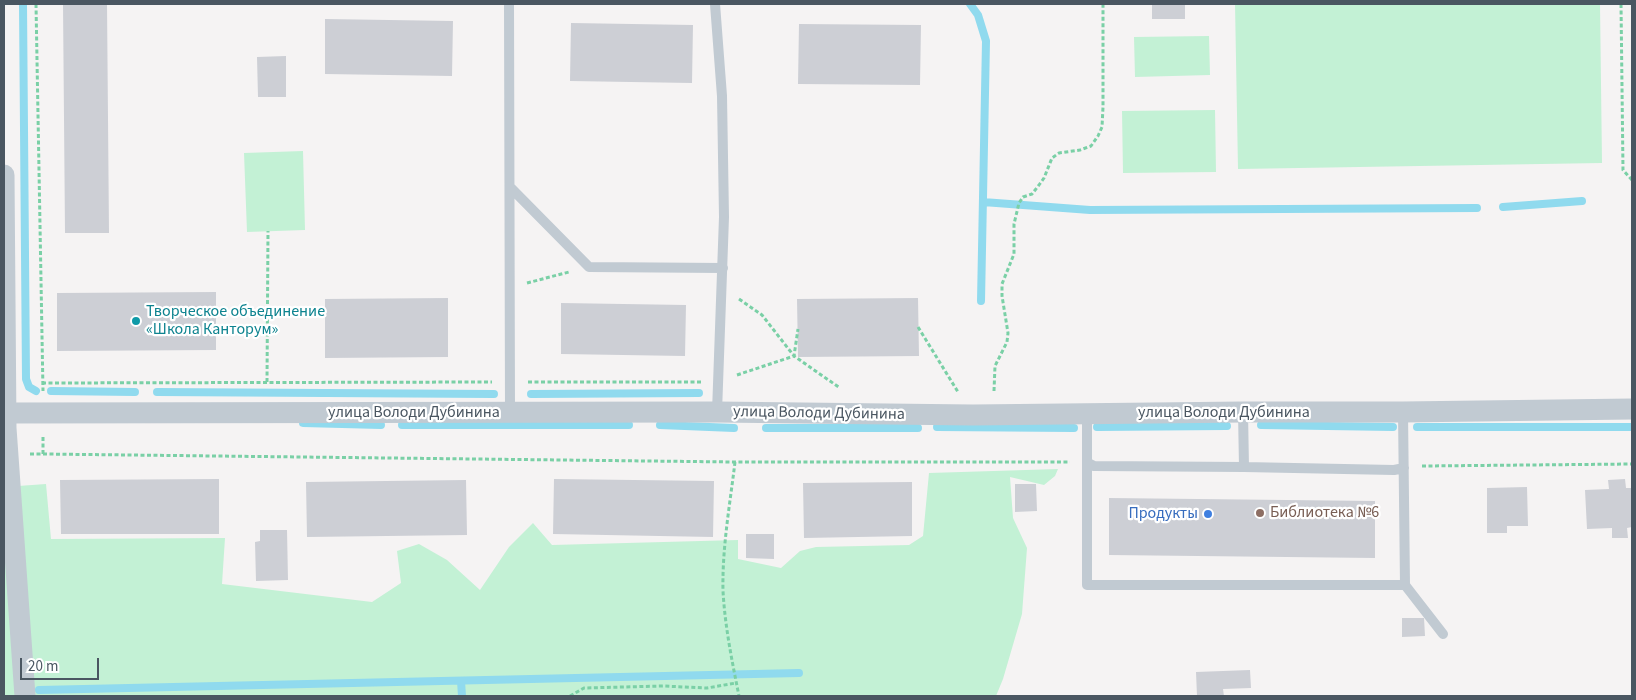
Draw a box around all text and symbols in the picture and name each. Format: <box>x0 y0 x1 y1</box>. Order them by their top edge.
place label: Творческое объединение «Школа Канторум» <box>146 302 325 340</box>
marker: Творческое объединение «Школа Канторум» <box>130 315 142 327</box>
street label: улица Володи Дубинина <box>328 403 500 423</box>
street label: улица Володи Дубинина <box>733 403 905 425</box>
street label: улица Володи Дубинина <box>1138 403 1310 423</box>
place label: Библиотека №6 <box>1270 503 1379 523</box>
place label: Продукты <box>1128 504 1198 524</box>
marker: Библиотека №6 <box>1254 507 1266 519</box>
marker: Продукты <box>1202 508 1214 520</box>
scale bar <box>22 648 101 680</box>
text: 20 m <box>28 656 58 677</box>

